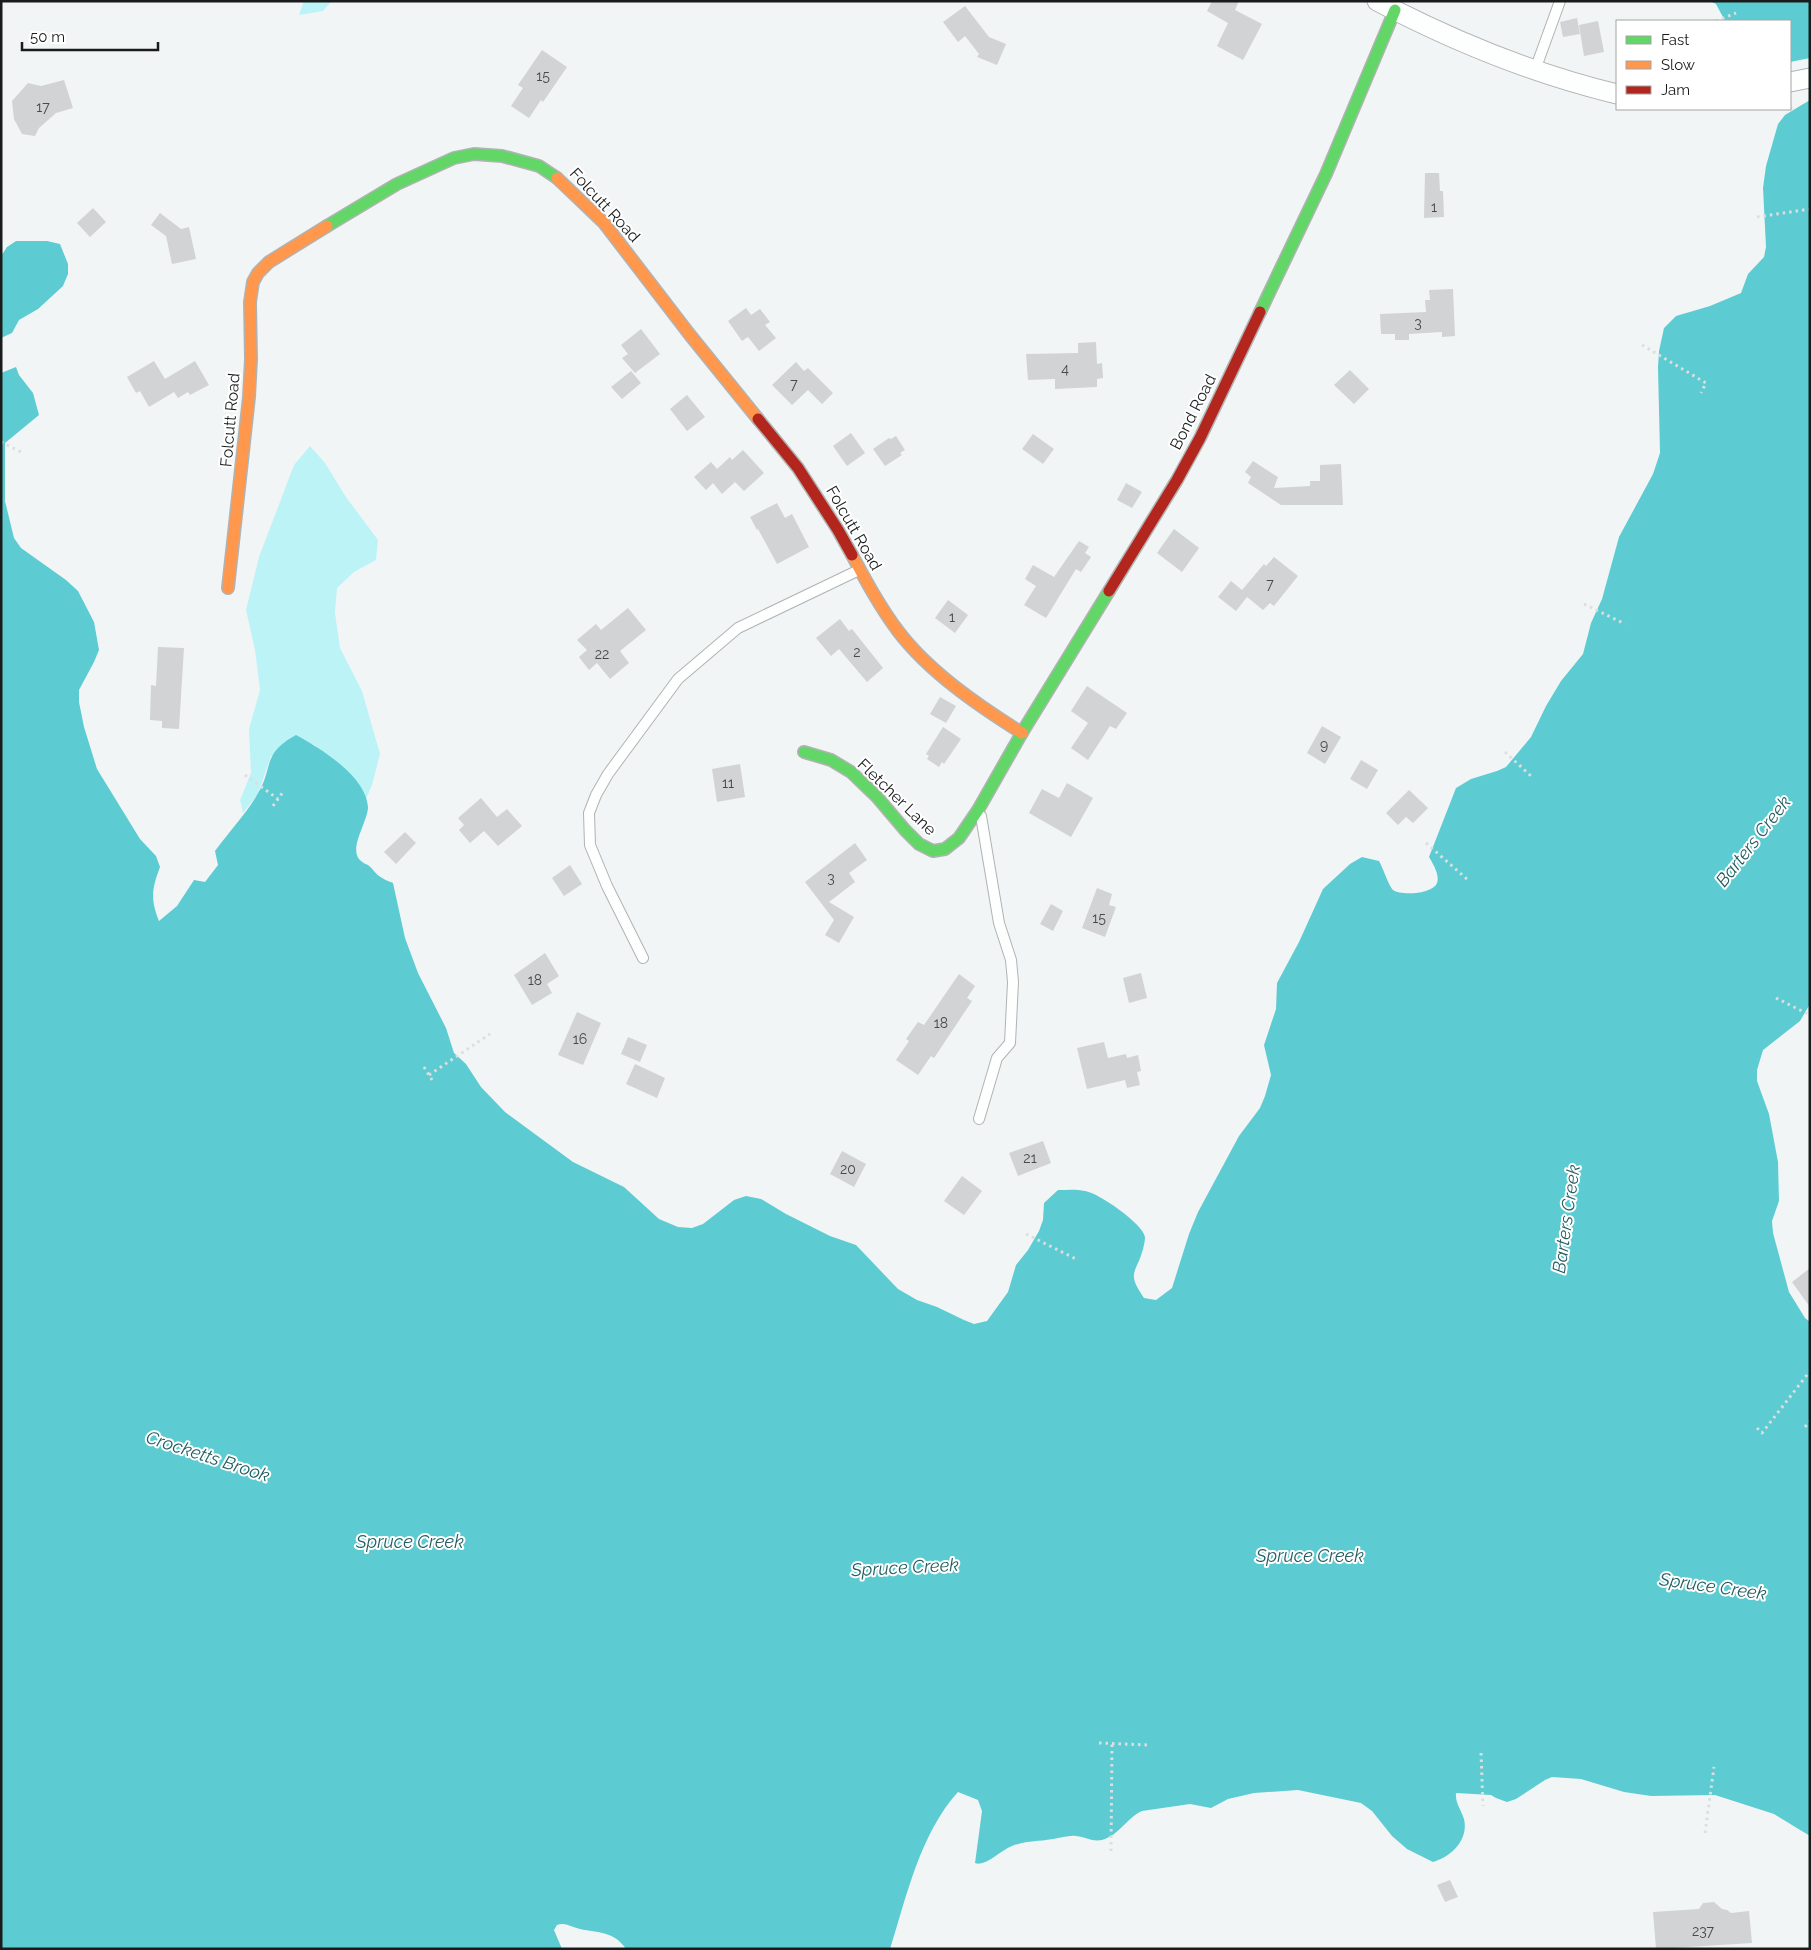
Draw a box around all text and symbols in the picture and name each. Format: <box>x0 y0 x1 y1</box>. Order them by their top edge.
scale bar <box>22 20 159 52</box>
legend <box>1616 20 1791 110</box>
text: 50 m <box>30 28 65 46</box>
text: Fast <box>1661 31 1689 49</box>
text: Slow <box>1661 56 1695 74</box>
house number: 15 <box>536 68 550 84</box>
text: Jam <box>1661 81 1690 99</box>
house number: 17 <box>36 99 50 115</box>
street label: Folcutt Road <box>566 164 644 246</box>
house number: 1 <box>1431 199 1437 215</box>
house number: 3 <box>1414 315 1422 331</box>
house number: 4 <box>1061 361 1069 377</box>
street label: Bond Road <box>1166 371 1220 453</box>
street label: Folcutt Road <box>216 372 244 468</box>
house number: 7 <box>790 376 798 392</box>
street label: Folcutt Road <box>822 482 886 574</box>
house number: 7 <box>1266 576 1274 592</box>
house number: 1 <box>949 609 955 625</box>
house number: 2 <box>853 644 861 660</box>
house number: 22 <box>595 646 609 662</box>
house number: 9 <box>1320 737 1328 753</box>
street label: Fletcher Lane <box>854 755 940 839</box>
house number: 11 <box>722 775 734 791</box>
water label: Barters Creek <box>1711 791 1795 891</box>
house number: 3 <box>827 870 835 886</box>
house number: 15 <box>1092 910 1106 926</box>
house number: 18 <box>528 972 542 988</box>
house number: 18 <box>934 1015 948 1031</box>
house number: 16 <box>573 1031 587 1047</box>
house number: 21 <box>1023 1150 1037 1166</box>
house number: 20 <box>840 1161 856 1177</box>
water label: Barters Creek <box>1548 1163 1584 1275</box>
water label: Crocketts Brook <box>144 1426 273 1486</box>
water label: Spruce Creek <box>355 1531 464 1552</box>
water label: Spruce Creek <box>1255 1545 1364 1566</box>
water label: Spruce Creek <box>850 1554 960 1580</box>
water label: Spruce Creek <box>1657 1568 1768 1604</box>
house number: 237 <box>1692 1923 1715 1939</box>

